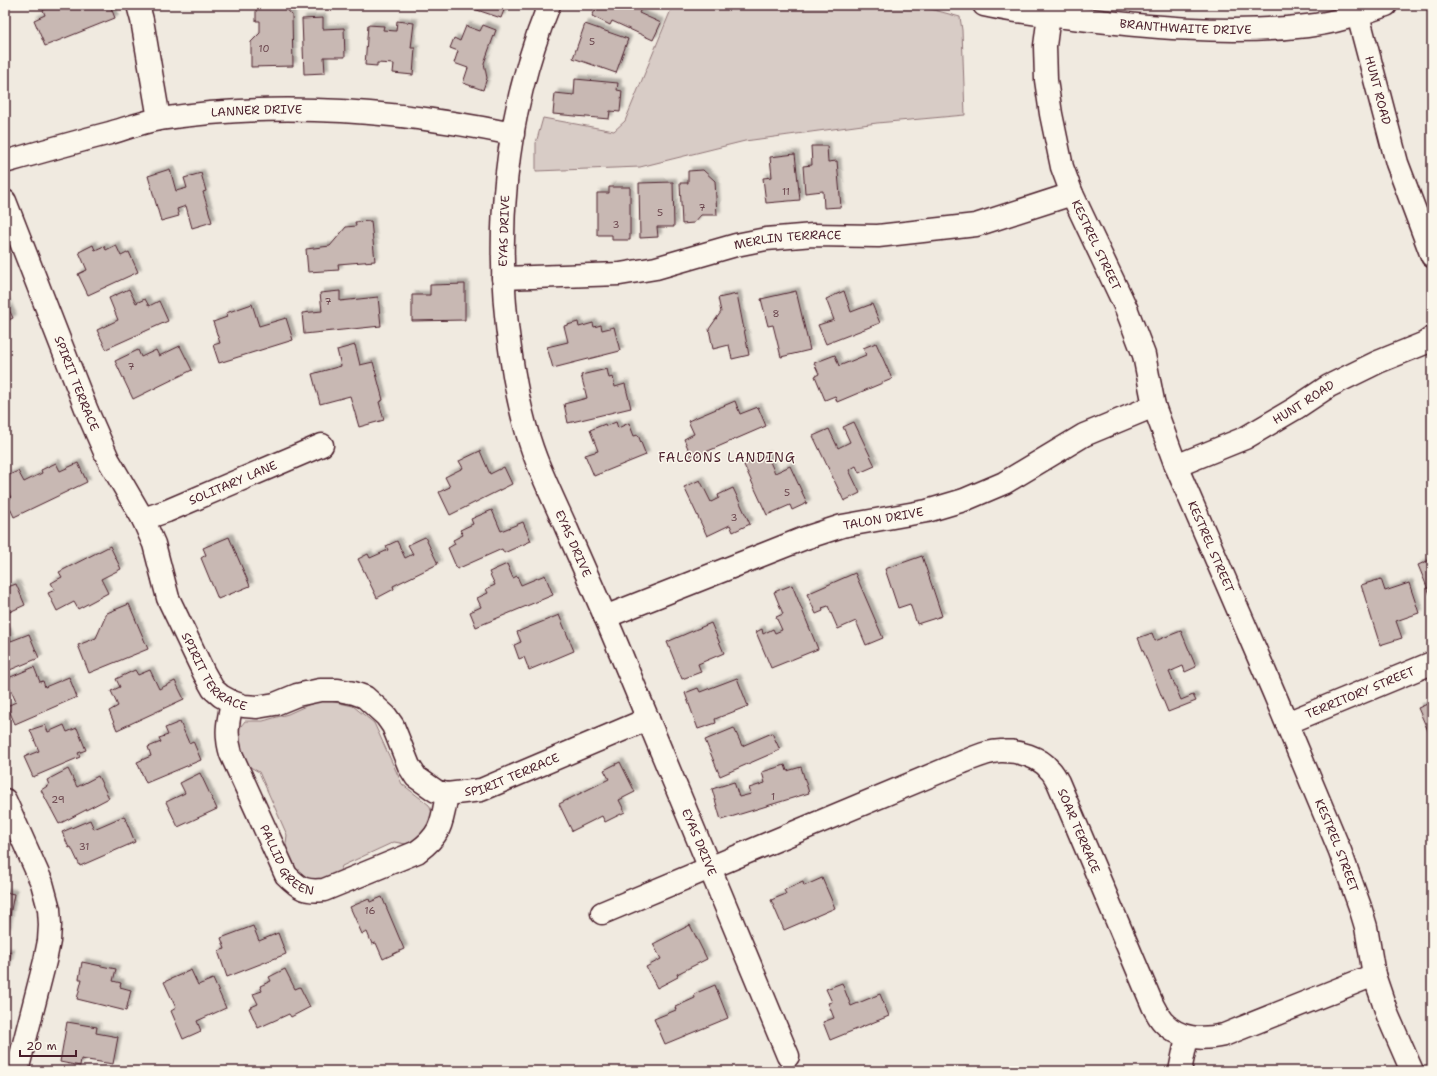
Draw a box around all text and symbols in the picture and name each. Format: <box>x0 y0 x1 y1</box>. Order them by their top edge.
street label: BRANTHWAITE DRIVE <box>1119 15 1252 38</box>
house number: 5 <box>589 35 595 48</box>
house number: 10 <box>259 42 269 55</box>
street label: HUNT ROAD <box>1361 54 1395 127</box>
street label: LANNER DRIVE <box>210 101 302 121</box>
house number: 11 <box>782 185 790 198</box>
street label: EYAS DRIVE <box>495 195 513 267</box>
street label: KESTREL STREET <box>1068 197 1125 293</box>
house number: 7 <box>699 201 706 214</box>
house number: 5 <box>657 206 663 219</box>
house number: 3 <box>613 218 620 231</box>
street label: MERLIN TERRACE <box>733 227 841 253</box>
house number: 7 <box>325 295 332 308</box>
house number: 8 <box>773 307 780 320</box>
street label: SPIRIT TERRACE <box>50 334 103 433</box>
house number: 7 <box>128 360 135 373</box>
street label: HUNT ROAD <box>1270 377 1337 428</box>
district label: FALCONS LANDING <box>658 449 796 466</box>
street label: SOLITARY LANE <box>186 457 280 509</box>
house number: 5 <box>784 486 790 499</box>
street label: KESTREL STREET <box>1184 499 1238 596</box>
street label: TALON DRIVE <box>842 504 925 534</box>
street label: EYAS DRIVE <box>551 507 595 580</box>
house number: 3 <box>731 511 738 524</box>
street label: SPIRIT TERRACE <box>178 630 249 714</box>
street label: TERRITORY STREET <box>1303 663 1418 723</box>
street label: SPIRIT TERRACE <box>464 750 562 800</box>
street label: SOAR TERRACE <box>1054 786 1104 876</box>
house number: 1 <box>771 790 775 803</box>
house number: 29 <box>51 793 65 806</box>
street label: KESTREL STREET <box>1311 797 1362 895</box>
street label: EYAS DRIVE <box>678 806 720 878</box>
street label: PALLID GREEN <box>256 822 315 899</box>
house number: 31 <box>79 840 89 853</box>
house number: 16 <box>365 904 375 917</box>
scale bar <box>20 1032 76 1058</box>
text: 20 m <box>26 1038 57 1054</box>

